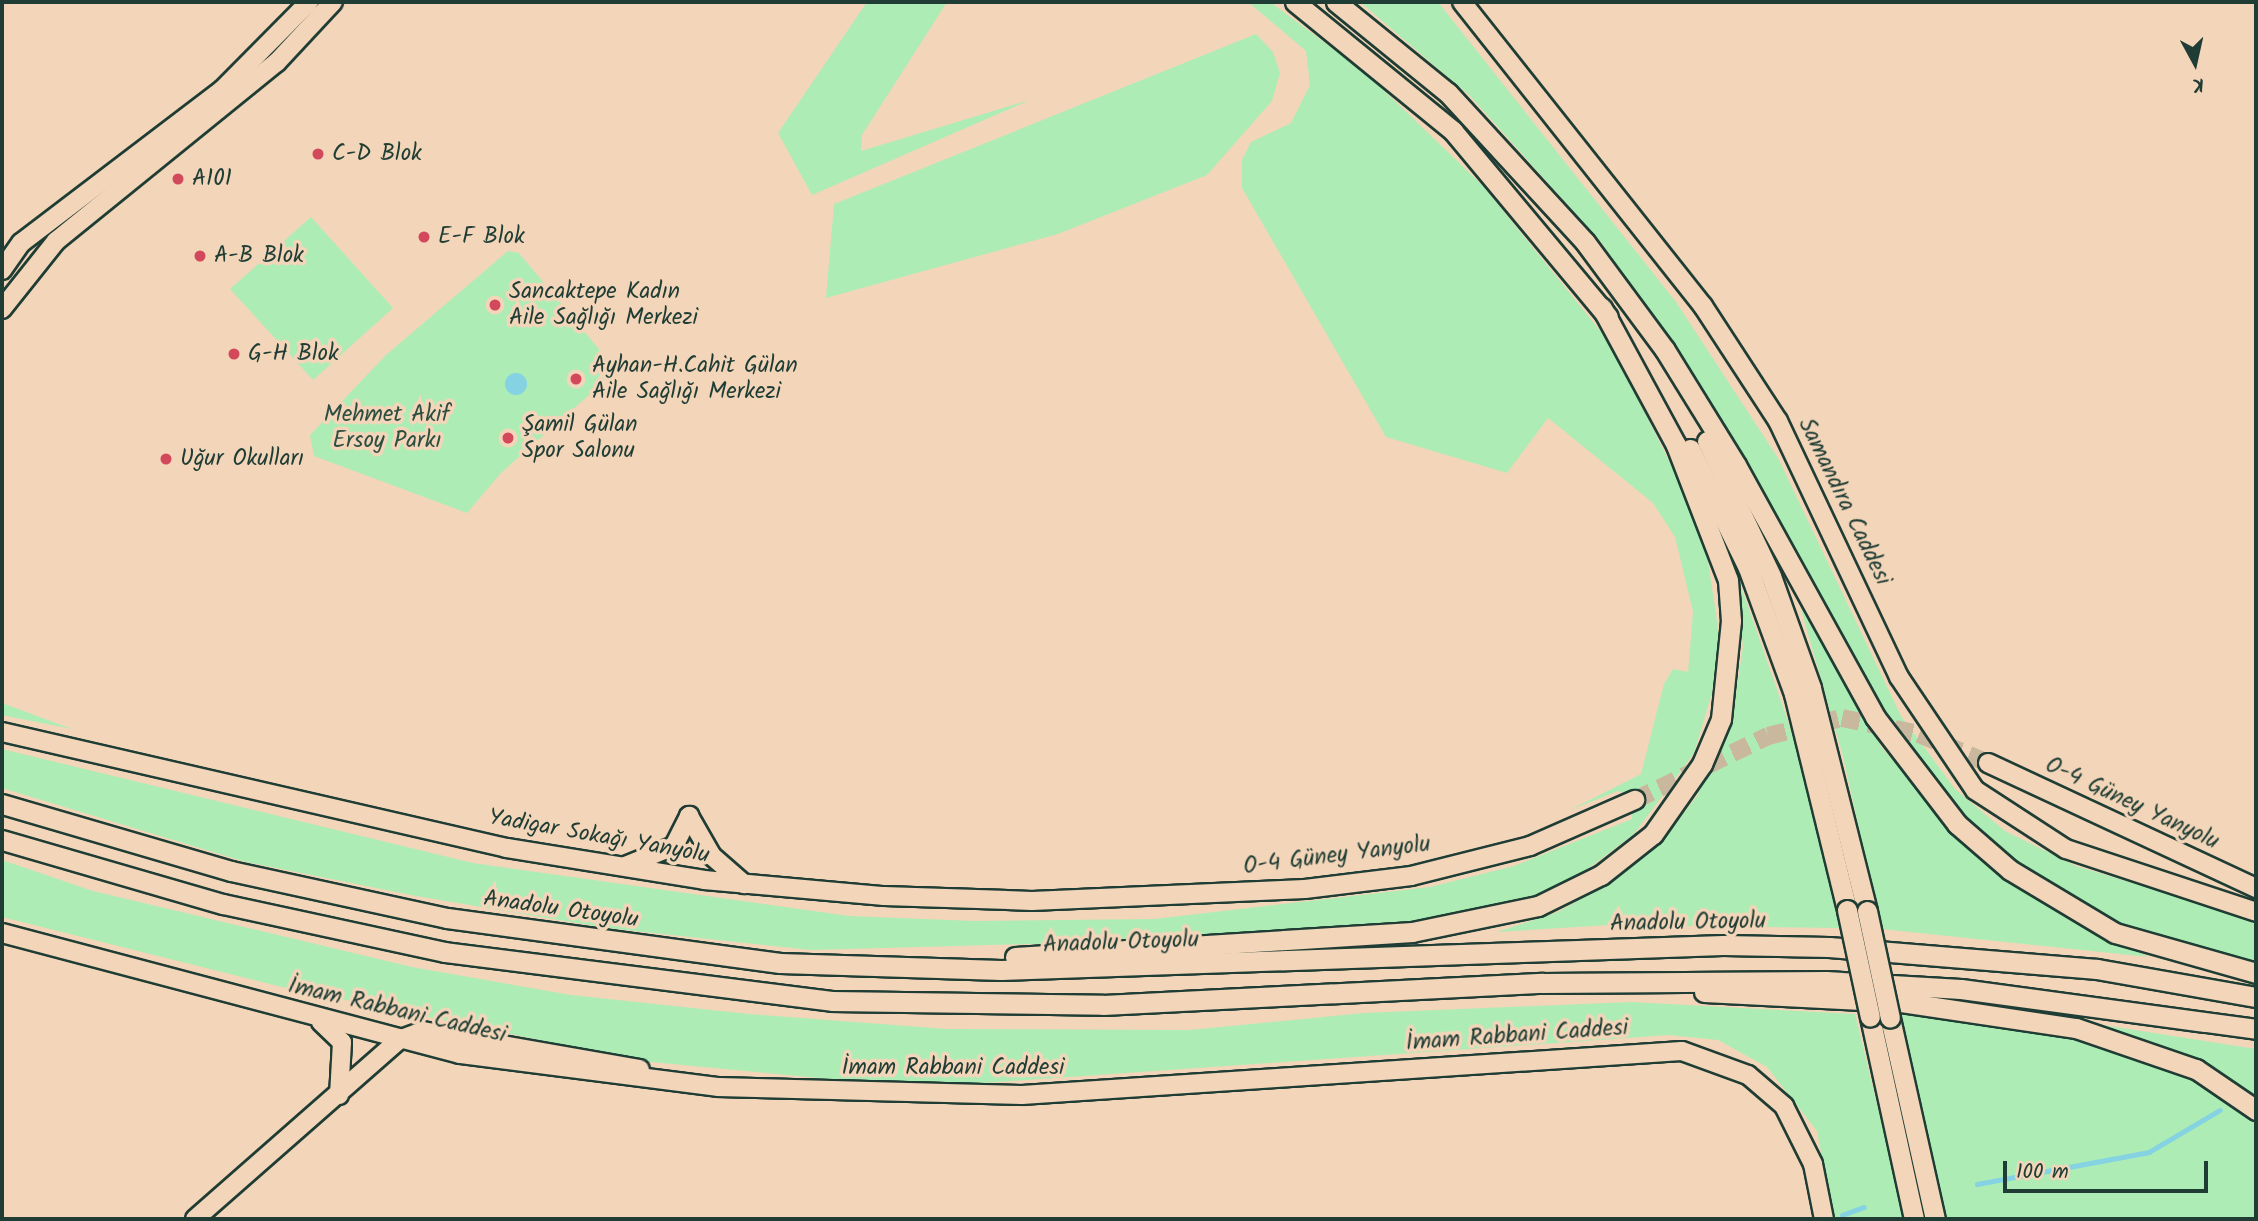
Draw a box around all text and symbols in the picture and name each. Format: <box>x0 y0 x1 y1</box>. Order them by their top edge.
north arrow <box>2160 28 2230 98</box>
text: K <box>2190 68 2206 99</box>
place label: C-D Blok <box>332 140 422 168</box>
marker: C-D Blok <box>310 146 326 162</box>
place label: A101 <box>192 165 232 193</box>
marker: A101 <box>170 171 186 187</box>
place label: E-F Blok <box>438 223 525 251</box>
marker: E-F Blok <box>416 229 432 245</box>
place label: A-B Blok <box>214 242 304 270</box>
marker: A-B Blok <box>192 248 208 264</box>
place label: Sancaktepe Kadın Aile Sağlığı Merkezi <box>509 278 698 332</box>
marker: Sancaktepe Kadın Aile Sağlığı Merkezi <box>487 297 503 313</box>
place label: G-H Blok <box>248 340 339 368</box>
marker: G-H Blok <box>226 346 242 362</box>
place label: Ayhan-H.Cahit Gülan Aile Sağlığı Merkezi <box>592 352 798 406</box>
marker: Ayhan-H.Cahit Gülan Aile Sağlığı Merkezi <box>566 369 586 389</box>
park label: Mehmet Akif Ersoy Parkı <box>324 401 450 455</box>
place label: Şamil Gülan Spor Salonu <box>522 411 638 465</box>
street label: Samandıra Caddesi <box>1792 414 1896 590</box>
marker: Şamil Gülan Spor Salonu <box>500 430 516 446</box>
place label: Uğur Okulları <box>180 445 304 473</box>
marker: Uğur Okulları <box>158 451 174 467</box>
street label: O-4 Güney Yanyolu <box>2041 752 2223 856</box>
street label: Yadigar Sokağı Yanyolu <box>486 804 712 870</box>
street label: O-4 Güney Yanyolu <box>1242 831 1432 881</box>
street label: Anadolu Otoyolu <box>482 885 640 935</box>
street label: Anadolu Otoyolu <box>1610 908 1766 938</box>
street label: Anadolu Otoyolu <box>1042 926 1200 960</box>
street label: İmam Rabbani Caddesi <box>285 972 509 1050</box>
street label: İmam Rabbani Caddesi <box>1405 1014 1629 1058</box>
street label: İmam Rabbani Caddesi <box>841 1054 1065 1082</box>
scale bar <box>2006 1148 2211 1192</box>
text: 100 m <box>2016 1156 2069 1189</box>

